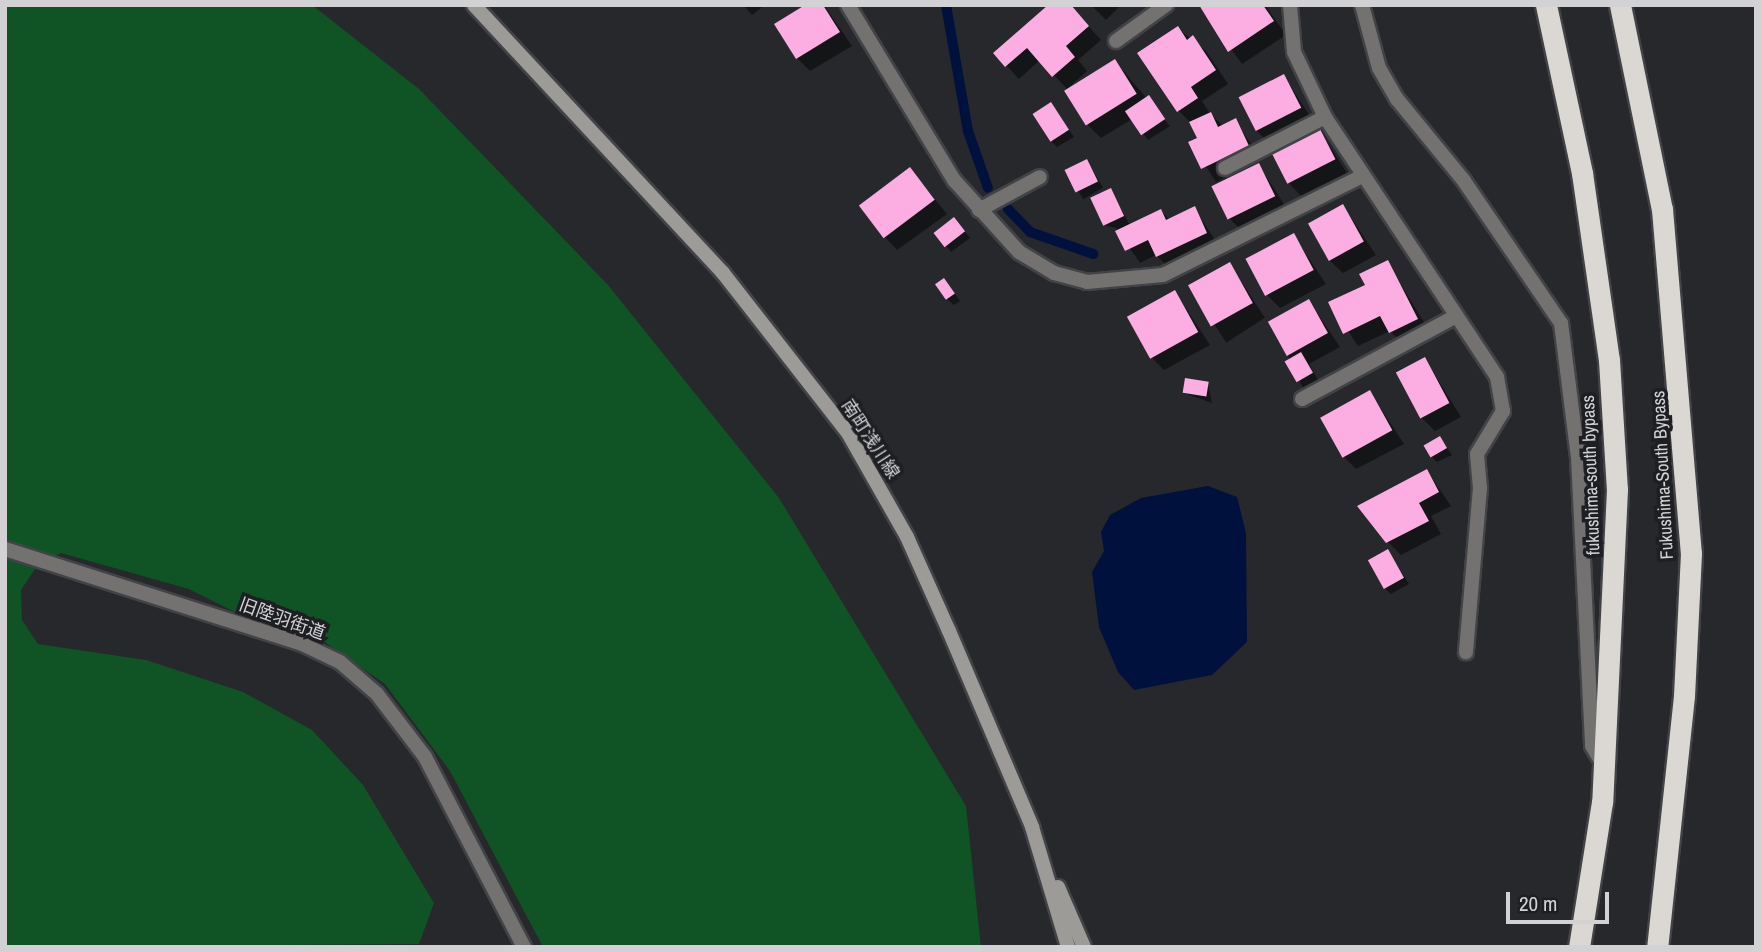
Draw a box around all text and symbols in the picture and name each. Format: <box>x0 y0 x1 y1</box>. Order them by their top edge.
street label: Fukushima-South Bypass <box>1648 390 1678 560</box>
street label: 南町浅川線 <box>836 395 904 483</box>
street label: fukushima-south bypass <box>1577 395 1605 555</box>
street label: 旧陸羽街道 <box>236 593 328 645</box>
scale bar <box>1509 878 1612 922</box>
text: 20 m <box>1519 889 1557 918</box>

